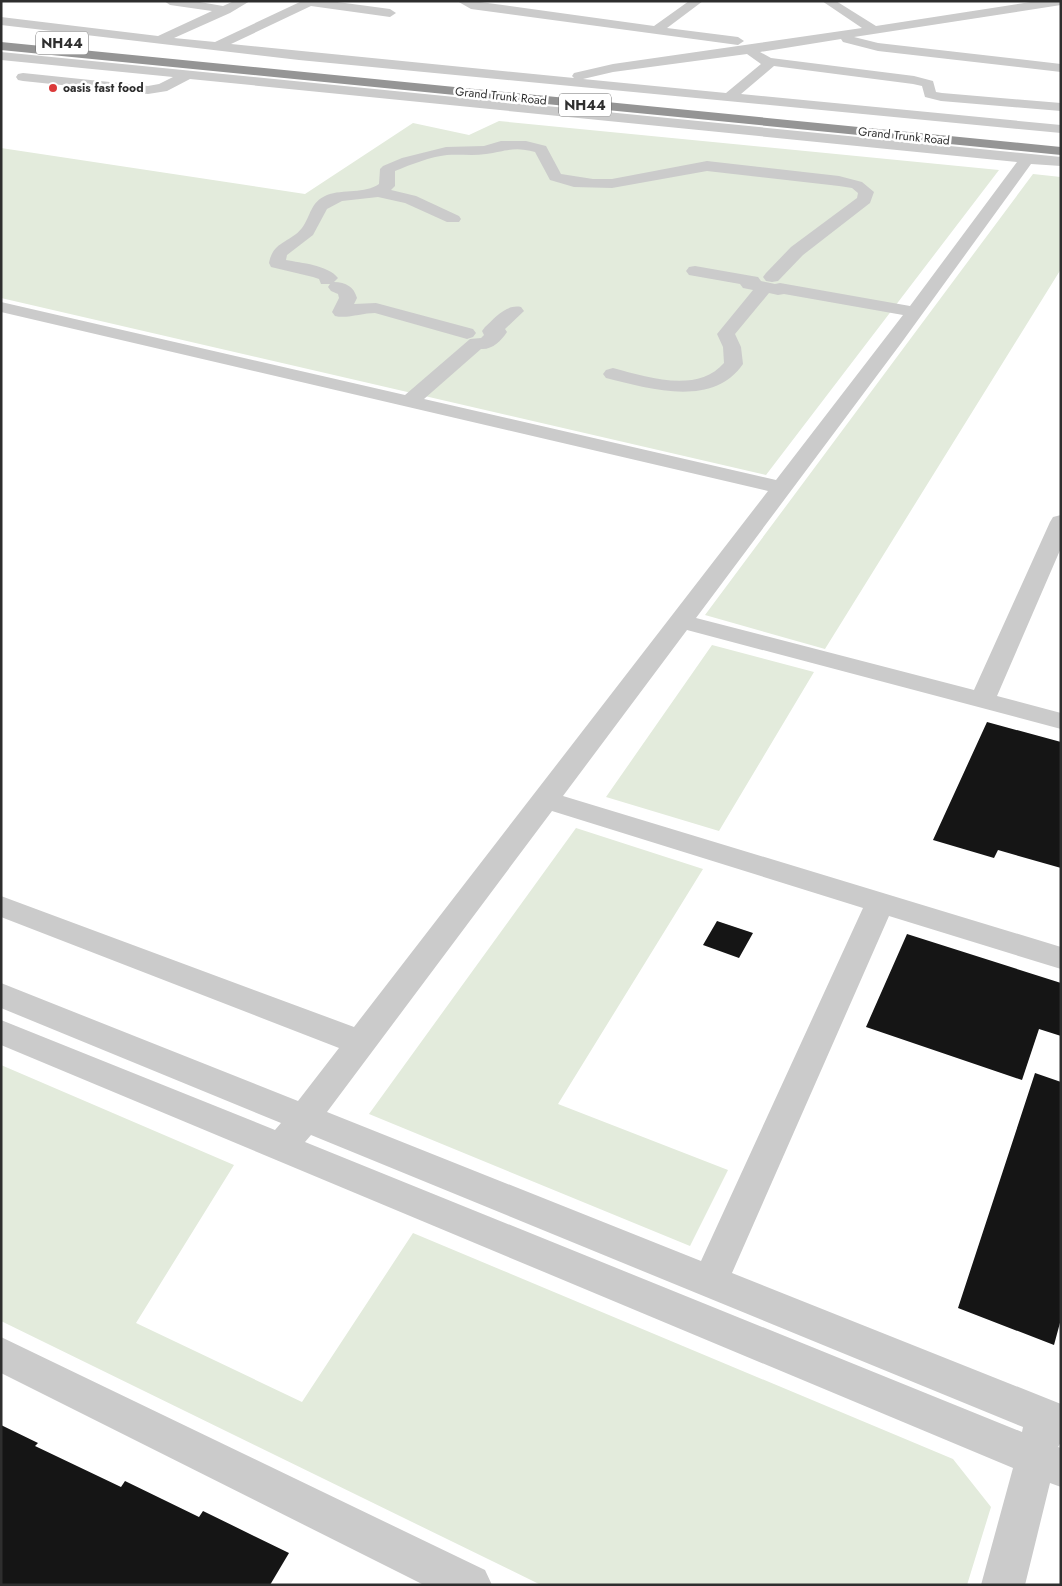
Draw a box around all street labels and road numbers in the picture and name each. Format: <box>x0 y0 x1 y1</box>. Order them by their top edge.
road number: NH44 <box>36 32 88 54</box>
street label: Grand Trunk Road <box>454 82 548 110</box>
road number: NH44 <box>559 94 611 116</box>
street label: Grand Trunk Road <box>857 122 951 150</box>

